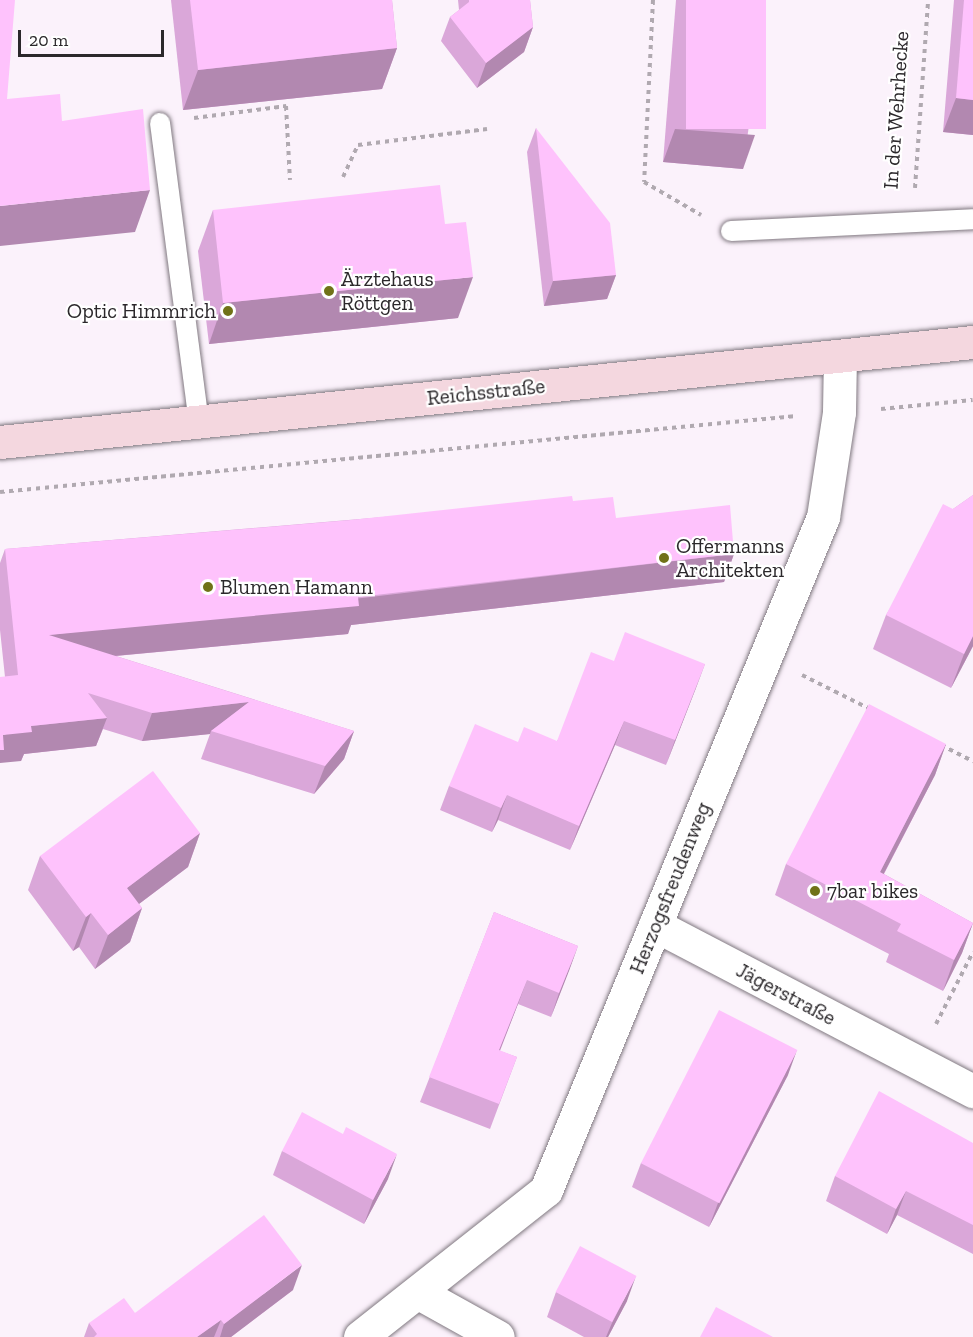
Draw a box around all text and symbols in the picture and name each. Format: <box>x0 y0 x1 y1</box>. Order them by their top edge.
scale bar <box>21 18 166 56</box>
text: 20 m <box>29 29 68 51</box>
street label: In der Wehrhecke <box>878 30 914 190</box>
place label: Ärztehaus Röttgen <box>341 266 434 316</box>
marker: Ärztehaus Röttgen <box>322 284 336 298</box>
place label: Optic Himmrich <box>67 298 216 324</box>
marker: Optic Himmrich <box>221 304 235 318</box>
street label: Reichsstraße <box>426 373 546 411</box>
place label: Offermanns Architekten <box>676 533 784 583</box>
marker: Offermanns Architekten <box>657 551 671 565</box>
place label: Blumen Hamann <box>220 574 373 600</box>
marker: Blumen Hamann <box>201 580 215 594</box>
street label: Herzogsfreudenweg <box>624 799 716 977</box>
place label: 7bar bikes <box>827 878 919 904</box>
marker: 7bar bikes <box>808 884 822 898</box>
street label: Jägerstraße <box>732 957 840 1031</box>

